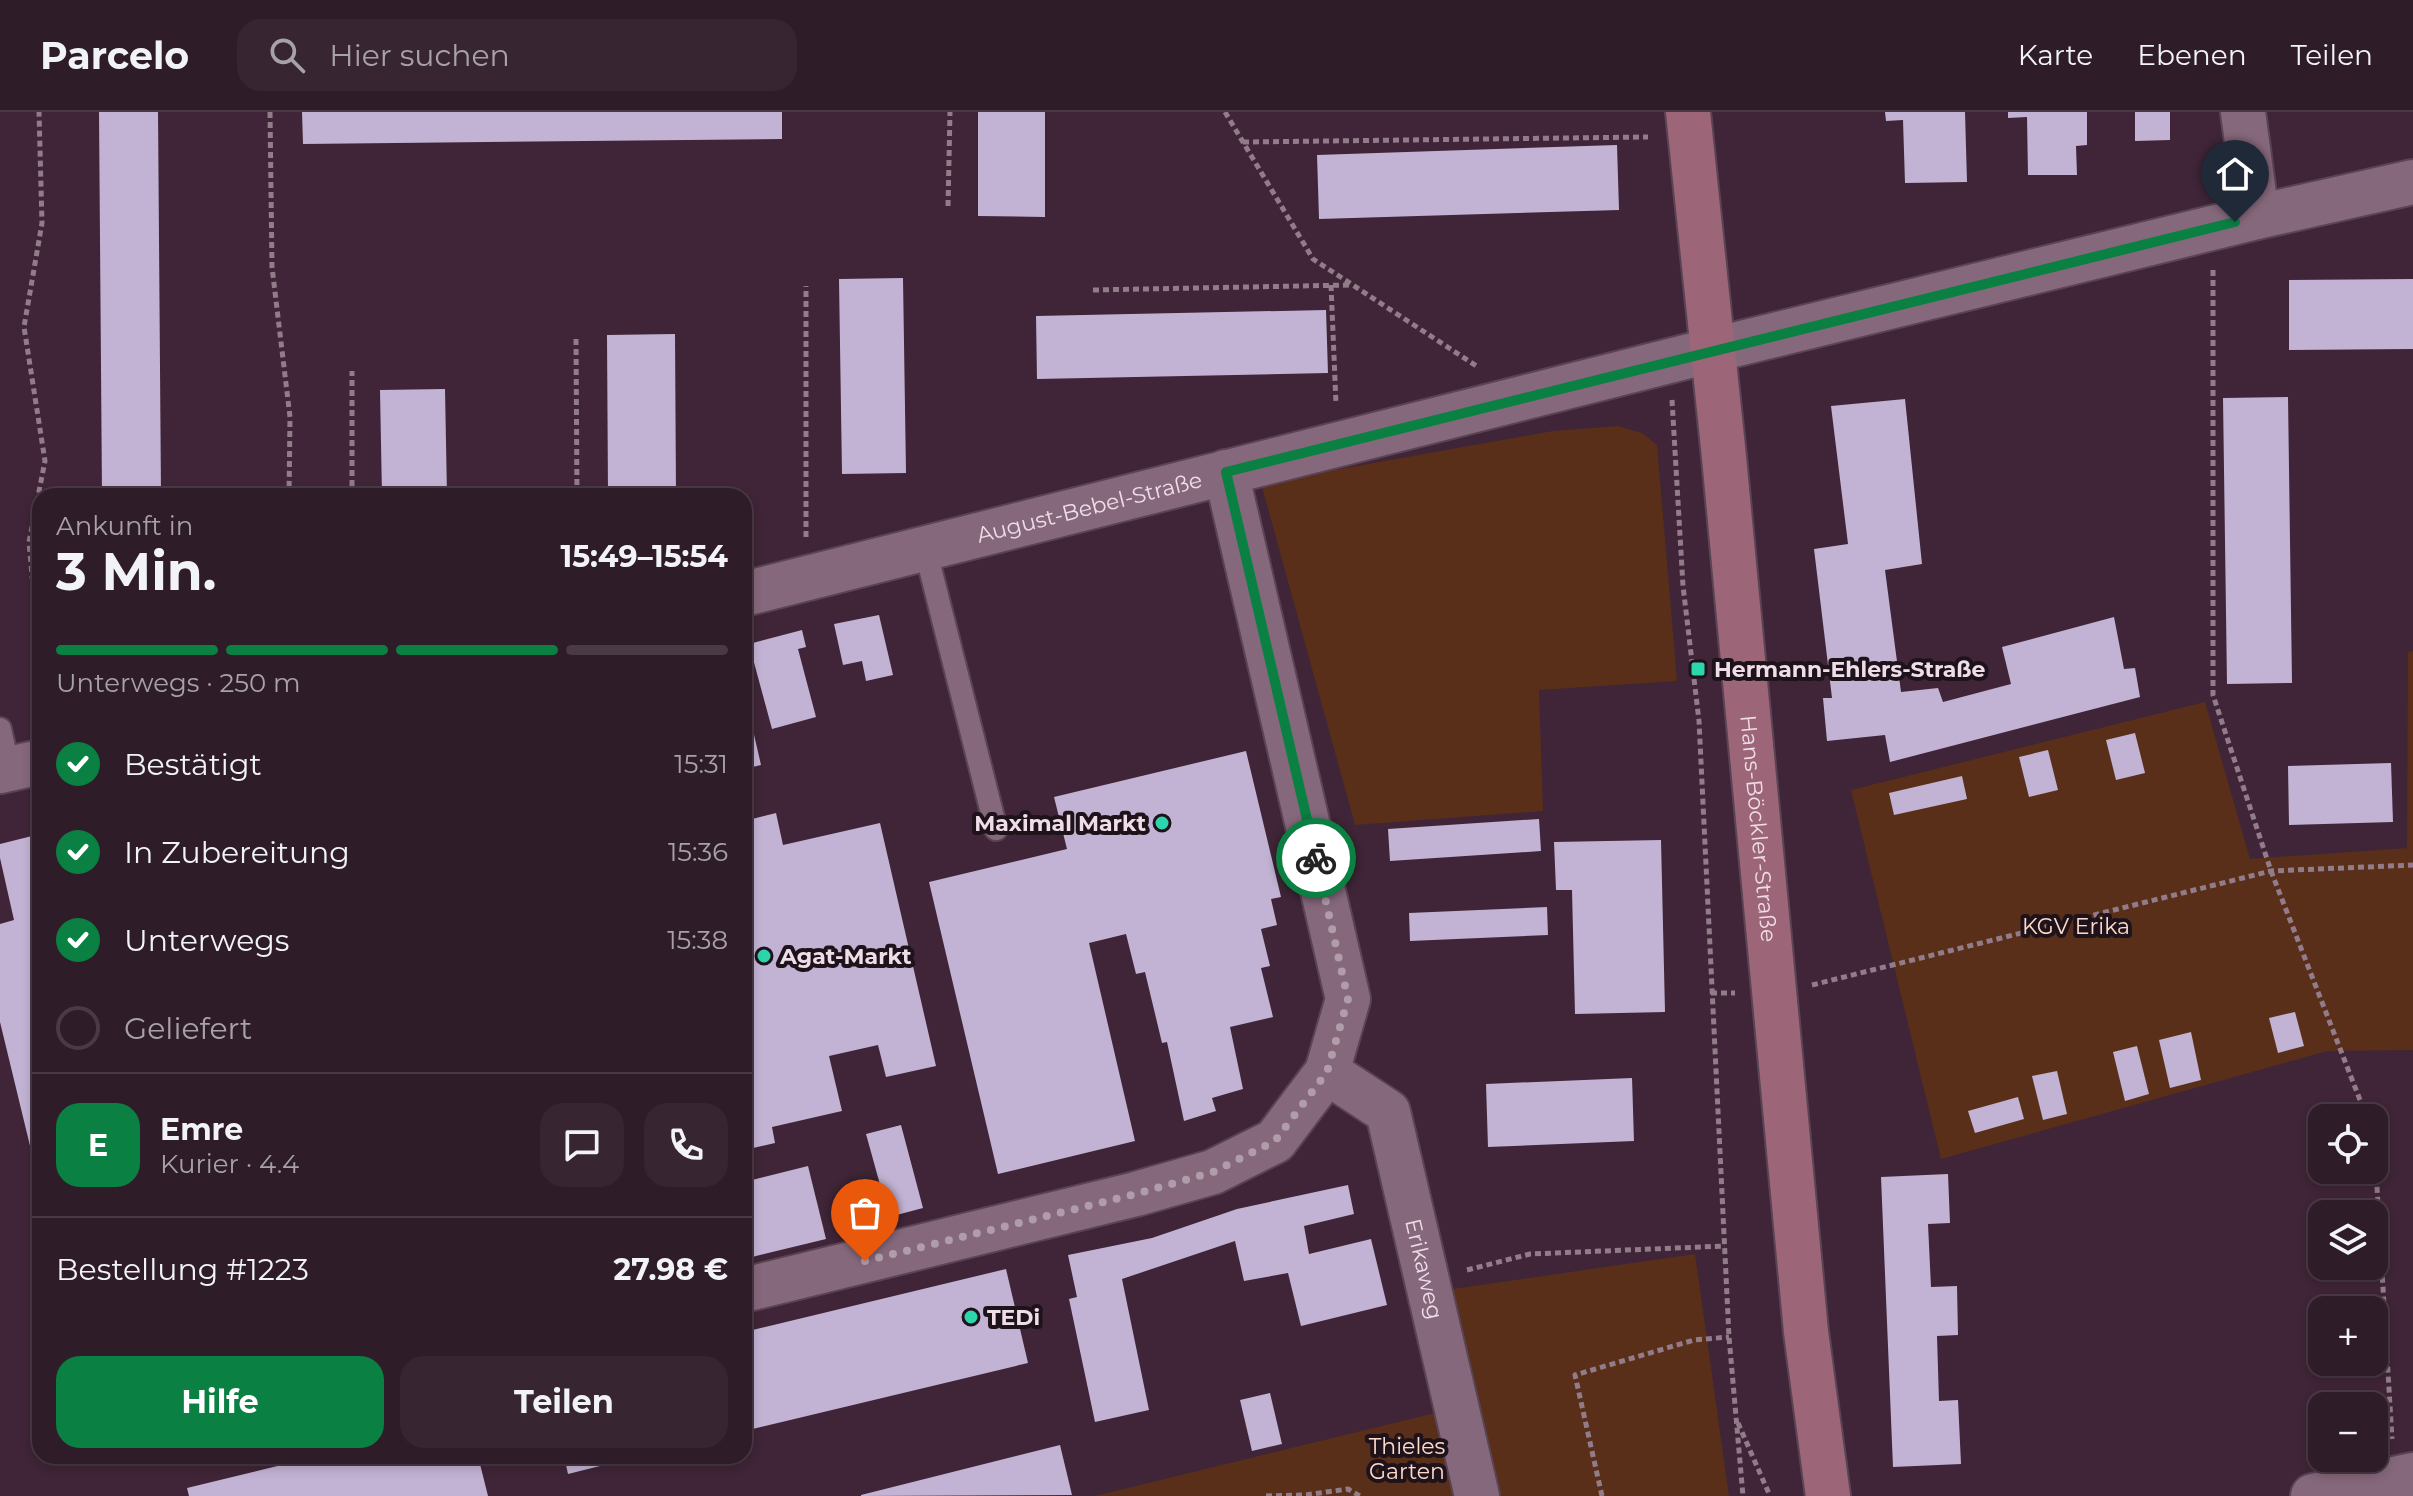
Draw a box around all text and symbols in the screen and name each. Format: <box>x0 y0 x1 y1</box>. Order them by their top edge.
search box <box>237 19 797 91</box>
text: Parcelo <box>40 32 189 79</box>
icon: search <box>265 33 309 77</box>
text: Hier suchen <box>329 37 510 74</box>
text: Karte <box>2018 38 2093 72</box>
text: Ebenen <box>2137 38 2247 72</box>
text: Teilen <box>2291 38 2373 72</box>
pin <box>2201 140 2269 222</box>
icon: home <box>2213 152 2257 196</box>
street label: August-Bebel-Straße <box>974 466 1205 549</box>
text: Ankunft in <box>56 510 193 542</box>
text: 15:49–15:54 <box>560 538 728 575</box>
text: 3 Min. <box>56 540 216 603</box>
place label: Hermann-Ehlers-Straße <box>1714 656 1985 683</box>
marker: Hermann-Ehlers-Straße <box>1689 660 1707 678</box>
text: Unterwegs · 250 m <box>56 667 301 699</box>
street label: Hans-Böckler-Straße <box>1734 714 1782 943</box>
icon: check <box>56 742 100 786</box>
text: Bestätigt <box>124 746 262 783</box>
text: 15:31 <box>674 748 728 780</box>
place label: Maximal Markt <box>974 810 1146 837</box>
marker: Maximal Markt <box>1153 814 1171 832</box>
courier <box>1276 818 1356 898</box>
icon: check <box>56 830 100 874</box>
text: In Zubereitung <box>124 834 350 871</box>
text: 15:36 <box>668 836 728 868</box>
icon: bike <box>1294 836 1338 880</box>
park label: KGV Erika <box>2022 913 2130 940</box>
icon: check <box>56 918 100 962</box>
text: Unterwegs <box>124 922 289 959</box>
text: 15:38 <box>667 924 728 956</box>
place label: Agat-Markt <box>779 943 912 970</box>
marker: Agat-Markt <box>755 947 773 965</box>
text: Geliefert <box>124 1010 252 1047</box>
button: chat <box>540 1103 624 1187</box>
button: phone <box>644 1103 728 1187</box>
map controls <box>2308 1104 2388 1472</box>
button: locate <box>2308 1104 2388 1184</box>
text: Emre <box>160 1111 243 1148</box>
text: E <box>88 1127 108 1164</box>
text: Kurier · 4.4 <box>160 1148 299 1180</box>
pin <box>831 1179 899 1261</box>
icon: bag <box>843 1191 887 1235</box>
button: layers <box>2308 1200 2388 1280</box>
street label: Erikaweg <box>1399 1216 1449 1322</box>
text: Bestellung #1223 <box>56 1251 309 1288</box>
text: 27.98 € <box>614 1251 728 1288</box>
button: + <box>2308 1296 2388 1376</box>
place label: TEDi <box>987 1304 1040 1331</box>
marker: TEDi <box>962 1308 980 1326</box>
button: Hilfe <box>56 1356 384 1448</box>
button: Teilen <box>400 1356 728 1448</box>
button: − <box>2308 1392 2388 1472</box>
park label: Thieles Garten <box>1369 1433 1446 1485</box>

